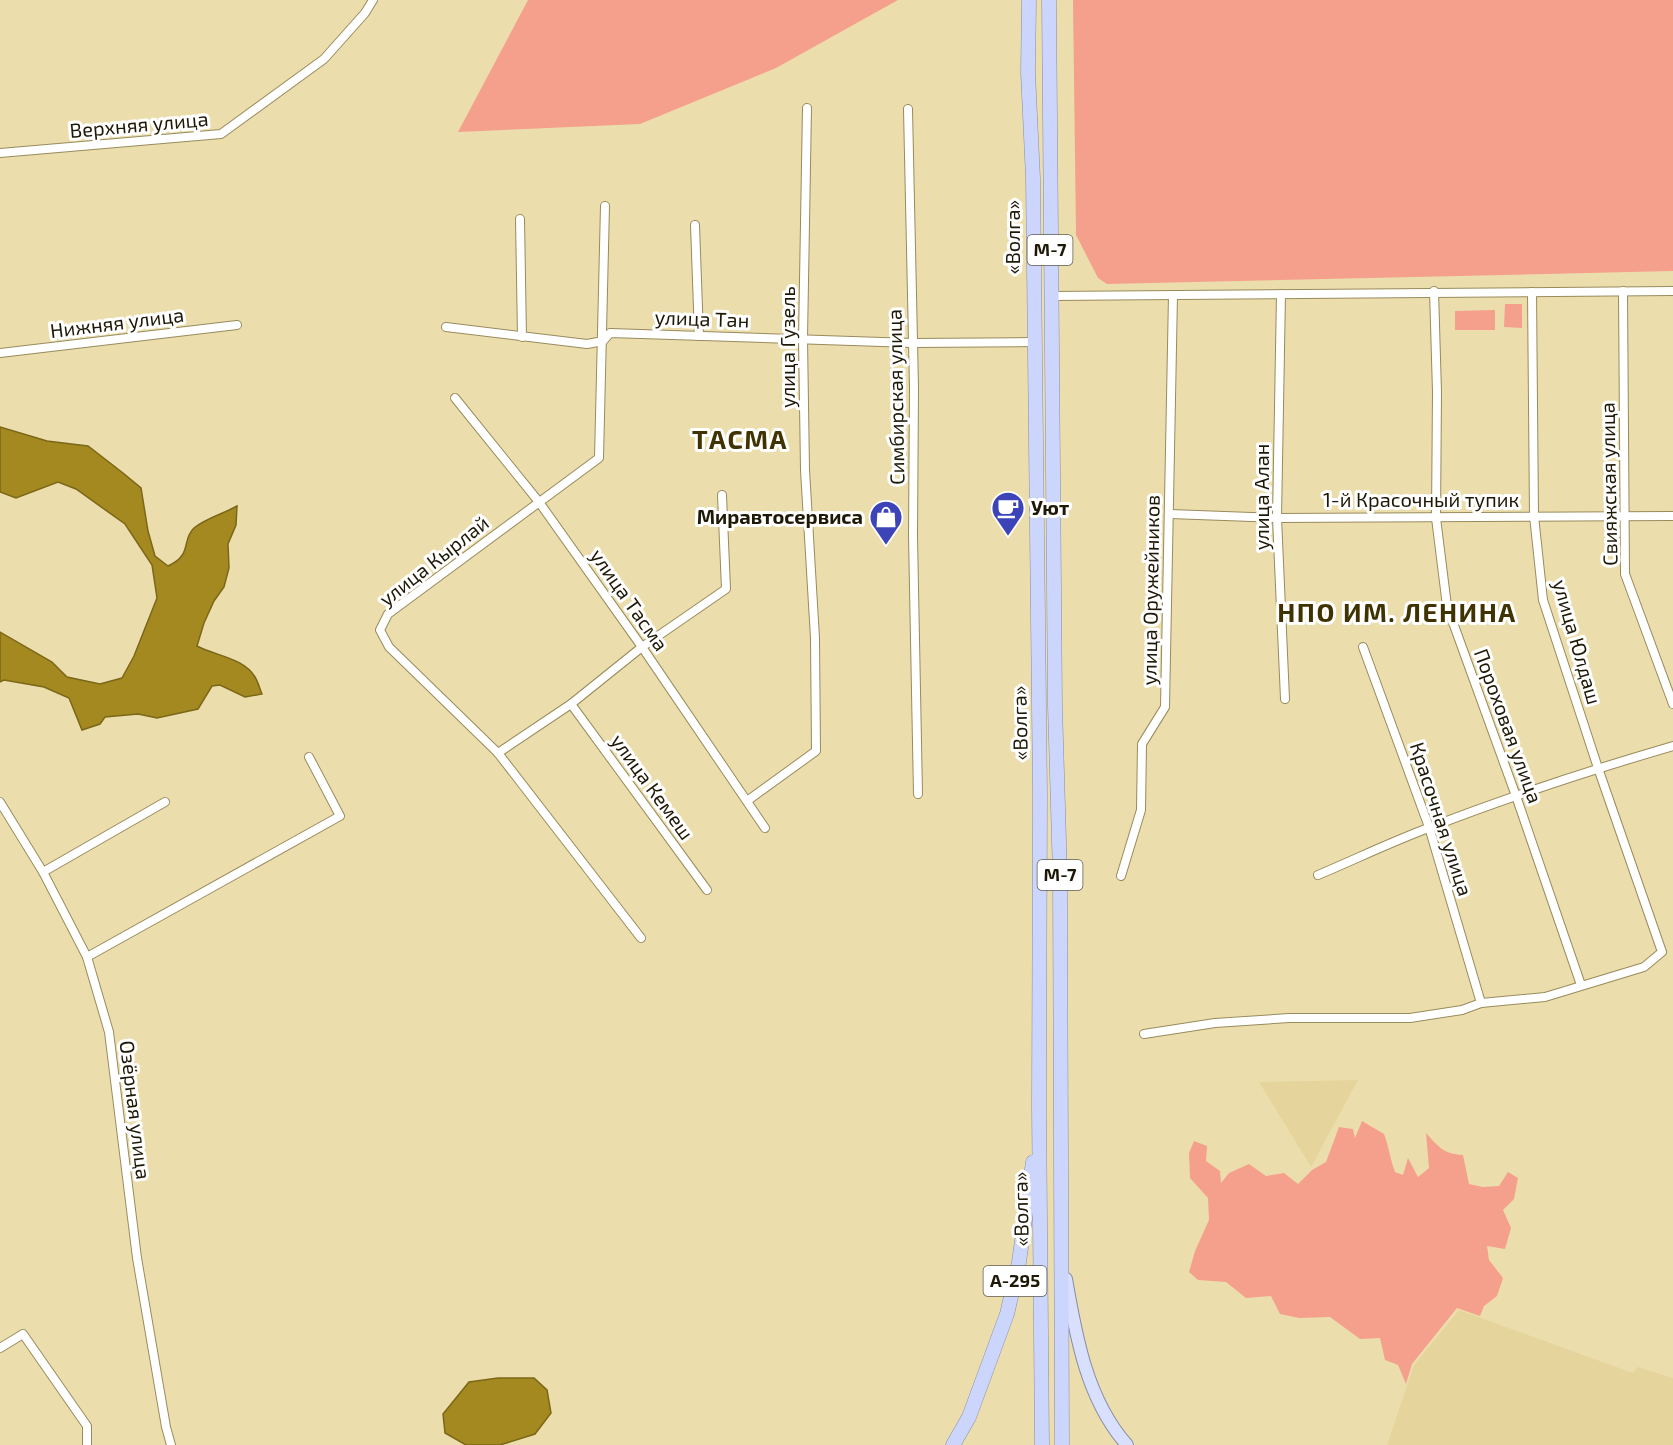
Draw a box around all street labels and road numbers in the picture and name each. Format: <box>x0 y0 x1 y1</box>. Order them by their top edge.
street label: Верхняя улица <box>69 106 209 143</box>
street label: «Волга» <box>1000 200 1024 274</box>
road number: М-7 <box>1028 235 1072 265</box>
street label: улица Гузель <box>775 286 800 408</box>
street label: Нижняя улица <box>49 302 185 343</box>
street label: улица Тан <box>654 304 750 333</box>
street label: Симбирская улица <box>881 309 910 485</box>
street label: Свияжская улица <box>1595 402 1622 566</box>
street label: улица Алан <box>1249 444 1274 550</box>
street label: 1-й Красочный тупик <box>1323 487 1519 512</box>
street label: улица Оружейников <box>1136 494 1165 686</box>
street label: улица Кырлай <box>374 510 494 611</box>
street label: улица Тасма <box>585 544 674 656</box>
street label: улица Юлдаш <box>1548 576 1607 707</box>
street label: Пороховая улица <box>1469 645 1548 807</box>
street label: «Волга» <box>1006 686 1032 761</box>
street label: улица Кемеш <box>606 729 699 845</box>
street label: Красочная улица <box>1405 739 1478 899</box>
road number: М-7 <box>1038 860 1082 890</box>
street label: Озёрная улица <box>115 1039 156 1181</box>
street label: «Волга» <box>1007 1172 1033 1247</box>
road number: А-295 <box>984 1266 1046 1296</box>

